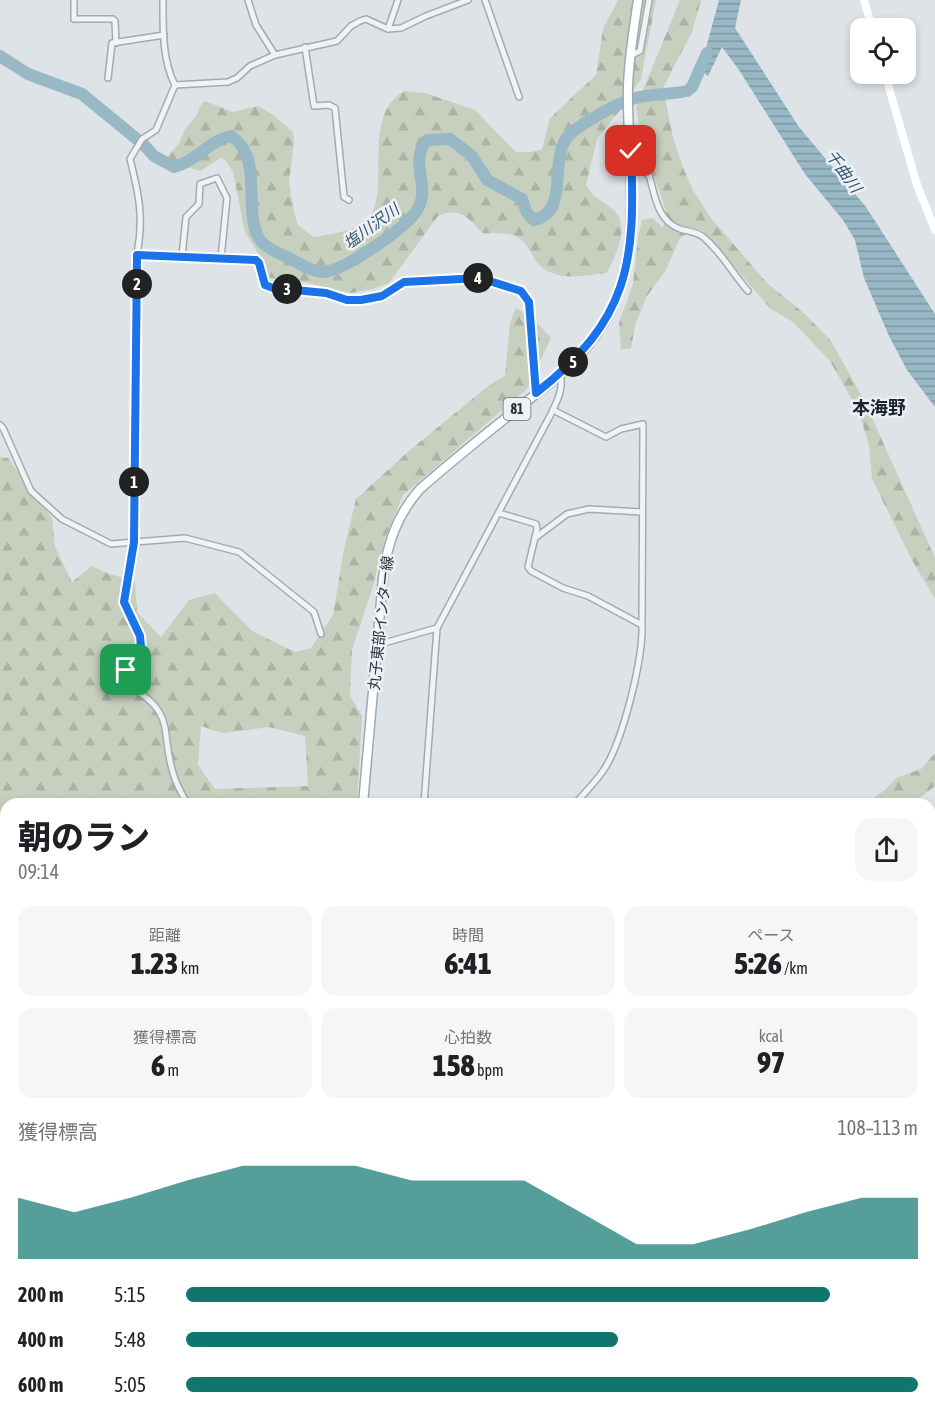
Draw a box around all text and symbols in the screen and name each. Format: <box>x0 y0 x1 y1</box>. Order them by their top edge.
map controls <box>850 18 916 84</box>
button: locate <box>850 18 916 84</box>
pin <box>605 125 656 176</box>
icon: check <box>614 134 647 167</box>
water label: 千曲川 <box>823 146 867 197</box>
water label: 塩川沢川 <box>340 199 404 252</box>
pin: 4 <box>463 263 493 293</box>
pin: 2 <box>122 269 152 299</box>
text: 4 <box>474 269 482 287</box>
pin: 3 <box>272 274 302 304</box>
text: 2 <box>133 275 141 293</box>
text: 3 <box>283 280 291 298</box>
pin: 5 <box>558 347 588 377</box>
text: 5 <box>569 353 577 371</box>
district label: 本海野 <box>852 397 906 418</box>
road number: 81 <box>504 398 530 420</box>
pin: 1 <box>119 467 149 497</box>
text: 1 <box>130 473 138 491</box>
street label: 丸子東部インター線 <box>365 555 396 691</box>
pin <box>100 644 151 695</box>
icon: arrive <box>109 653 142 686</box>
text: 朝のラン <box>18 818 150 856</box>
button: share <box>855 818 918 881</box>
text: 09:14 <box>18 860 59 883</box>
text: 距離 <box>149 926 181 944</box>
text: 時間 <box>452 926 484 944</box>
text: ペース <box>747 926 795 944</box>
text: 1.23 <box>131 946 178 980</box>
text: 6:41 <box>444 946 492 980</box>
text: 5:26 <box>734 946 782 980</box>
text: km <box>178 959 199 977</box>
text: /km <box>782 959 808 977</box>
text: kcal <box>759 1027 783 1045</box>
text: 獲得標高 <box>133 1028 197 1046</box>
text: 心拍数 <box>444 1028 492 1046</box>
text: 97 <box>757 1045 785 1079</box>
text: 6 <box>151 1048 165 1082</box>
text: 158 <box>432 1048 475 1082</box>
text: m <box>165 1061 179 1079</box>
text: bpm <box>475 1061 504 1079</box>
text: 108–113 m <box>837 1116 918 1139</box>
text: 獲得標高 <box>18 1120 98 1143</box>
text: 200 m <box>18 1283 63 1306</box>
text: 5:15 <box>114 1283 146 1306</box>
text: 400 m <box>18 1328 63 1351</box>
text: 5:48 <box>114 1328 146 1351</box>
text: 600 m <box>18 1373 63 1396</box>
text: 5:05 <box>114 1373 146 1396</box>

